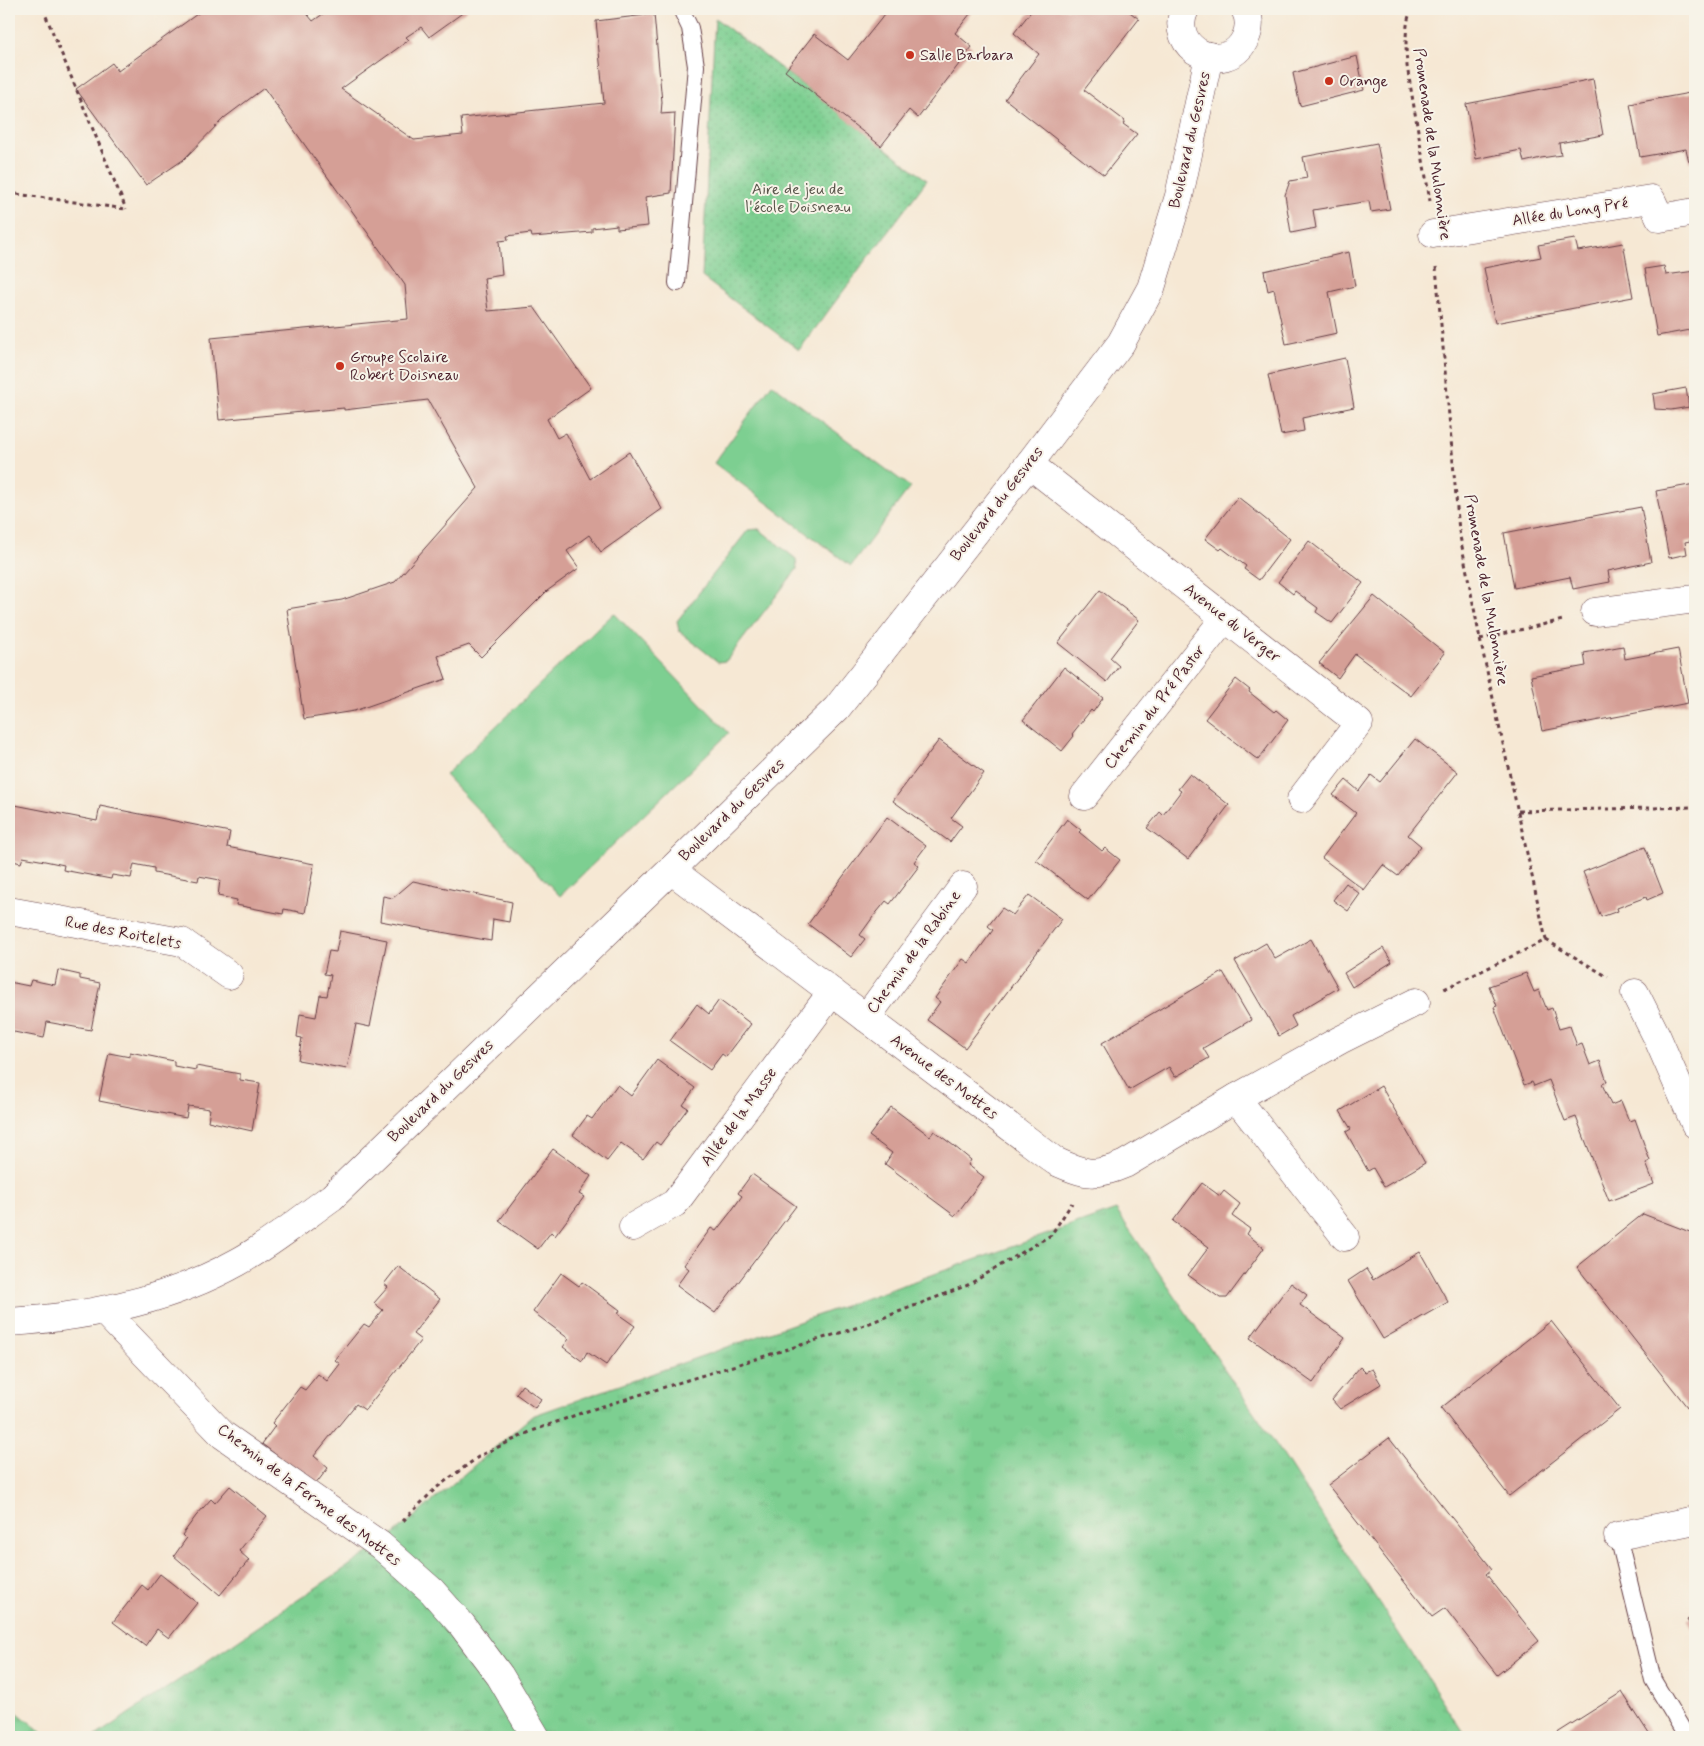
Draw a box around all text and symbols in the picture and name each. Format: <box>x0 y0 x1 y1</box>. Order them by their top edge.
place label: Salle Barbara <box>920 45 1014 66</box>
street label: Promenade de la Mulonnière <box>1408 47 1456 242</box>
marker: Salle Barbara <box>904 49 916 61</box>
street label: Boulevard du Gesvres <box>1164 70 1216 210</box>
place label: Orange <box>1339 71 1389 93</box>
marker: Orange <box>1323 75 1335 87</box>
park label: Aire de jeu de l'école Doisneau <box>745 179 851 218</box>
street label: Allée du Long Pré <box>1511 192 1629 232</box>
place label: Groupe Scolaire Robert Doisneau <box>350 347 459 386</box>
marker: Groupe Scolaire Robert Doisneau <box>334 360 346 372</box>
street label: Boulevard du Gesvres <box>946 442 1048 566</box>
street label: Promenade de la Mulonnière <box>1459 493 1513 687</box>
street label: Avenue du Verger <box>1179 579 1285 668</box>
street label: Chemin du Pré Pastor <box>1100 640 1210 774</box>
street label: Boulevard du Gesvres <box>674 754 790 866</box>
street label: Chemin de la Rabine <box>862 886 966 1018</box>
street label: Rue des Roitelets <box>63 911 183 955</box>
street label: Avenue des Mottes <box>886 1030 1002 1124</box>
street label: Boulevard du Gesvres <box>383 1035 499 1147</box>
street label: Allée de la Masse <box>696 1063 782 1171</box>
street label: Chemin de la Ferme des Mottes <box>213 1419 405 1571</box>

